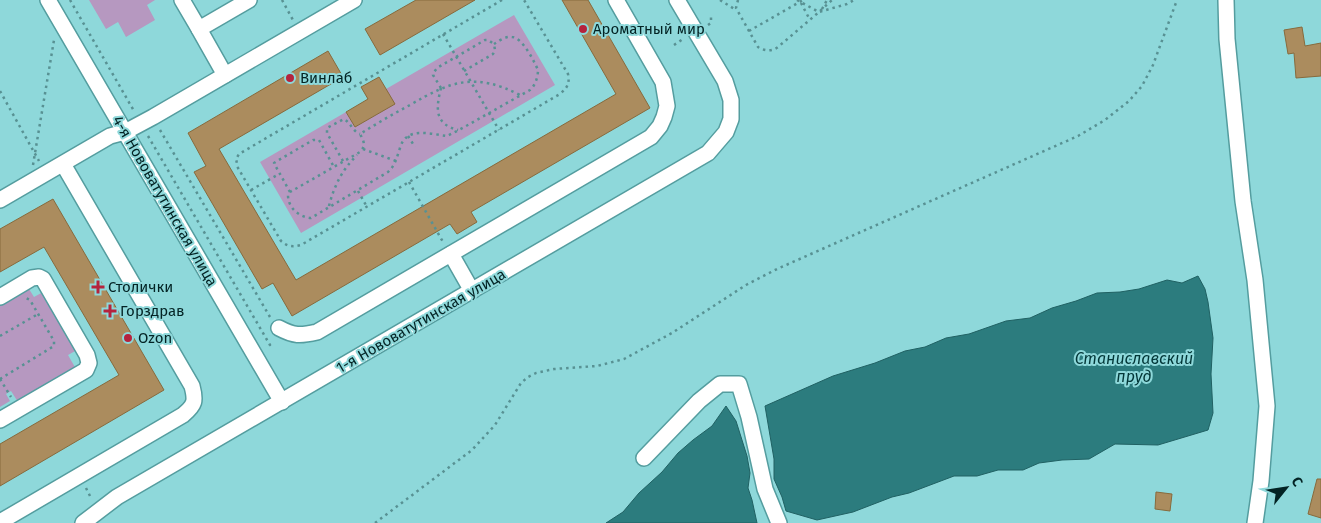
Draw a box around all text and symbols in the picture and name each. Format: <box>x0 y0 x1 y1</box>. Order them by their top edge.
place label: Ароматный мир <box>593 20 705 38</box>
marker: Ароматный мир <box>577 23 589 35</box>
place label: Винлаб <box>300 69 353 87</box>
marker: Винлаб <box>284 72 296 84</box>
street label: 4-я Нововатутинская улица <box>109 112 221 290</box>
street label: 1-я Нововатутинская улица <box>333 265 509 377</box>
place label: Столички <box>108 278 173 296</box>
marker: Столички <box>92 281 104 293</box>
place label: Горздрав <box>120 302 185 320</box>
marker: Горздрав <box>104 305 116 317</box>
place label: Ozon <box>138 329 172 347</box>
marker: Ozon <box>122 332 134 344</box>
water label: Станиславский пруд <box>1075 349 1193 386</box>
north arrow <box>1261 463 1311 513</box>
text: С <box>1287 474 1306 489</box>

